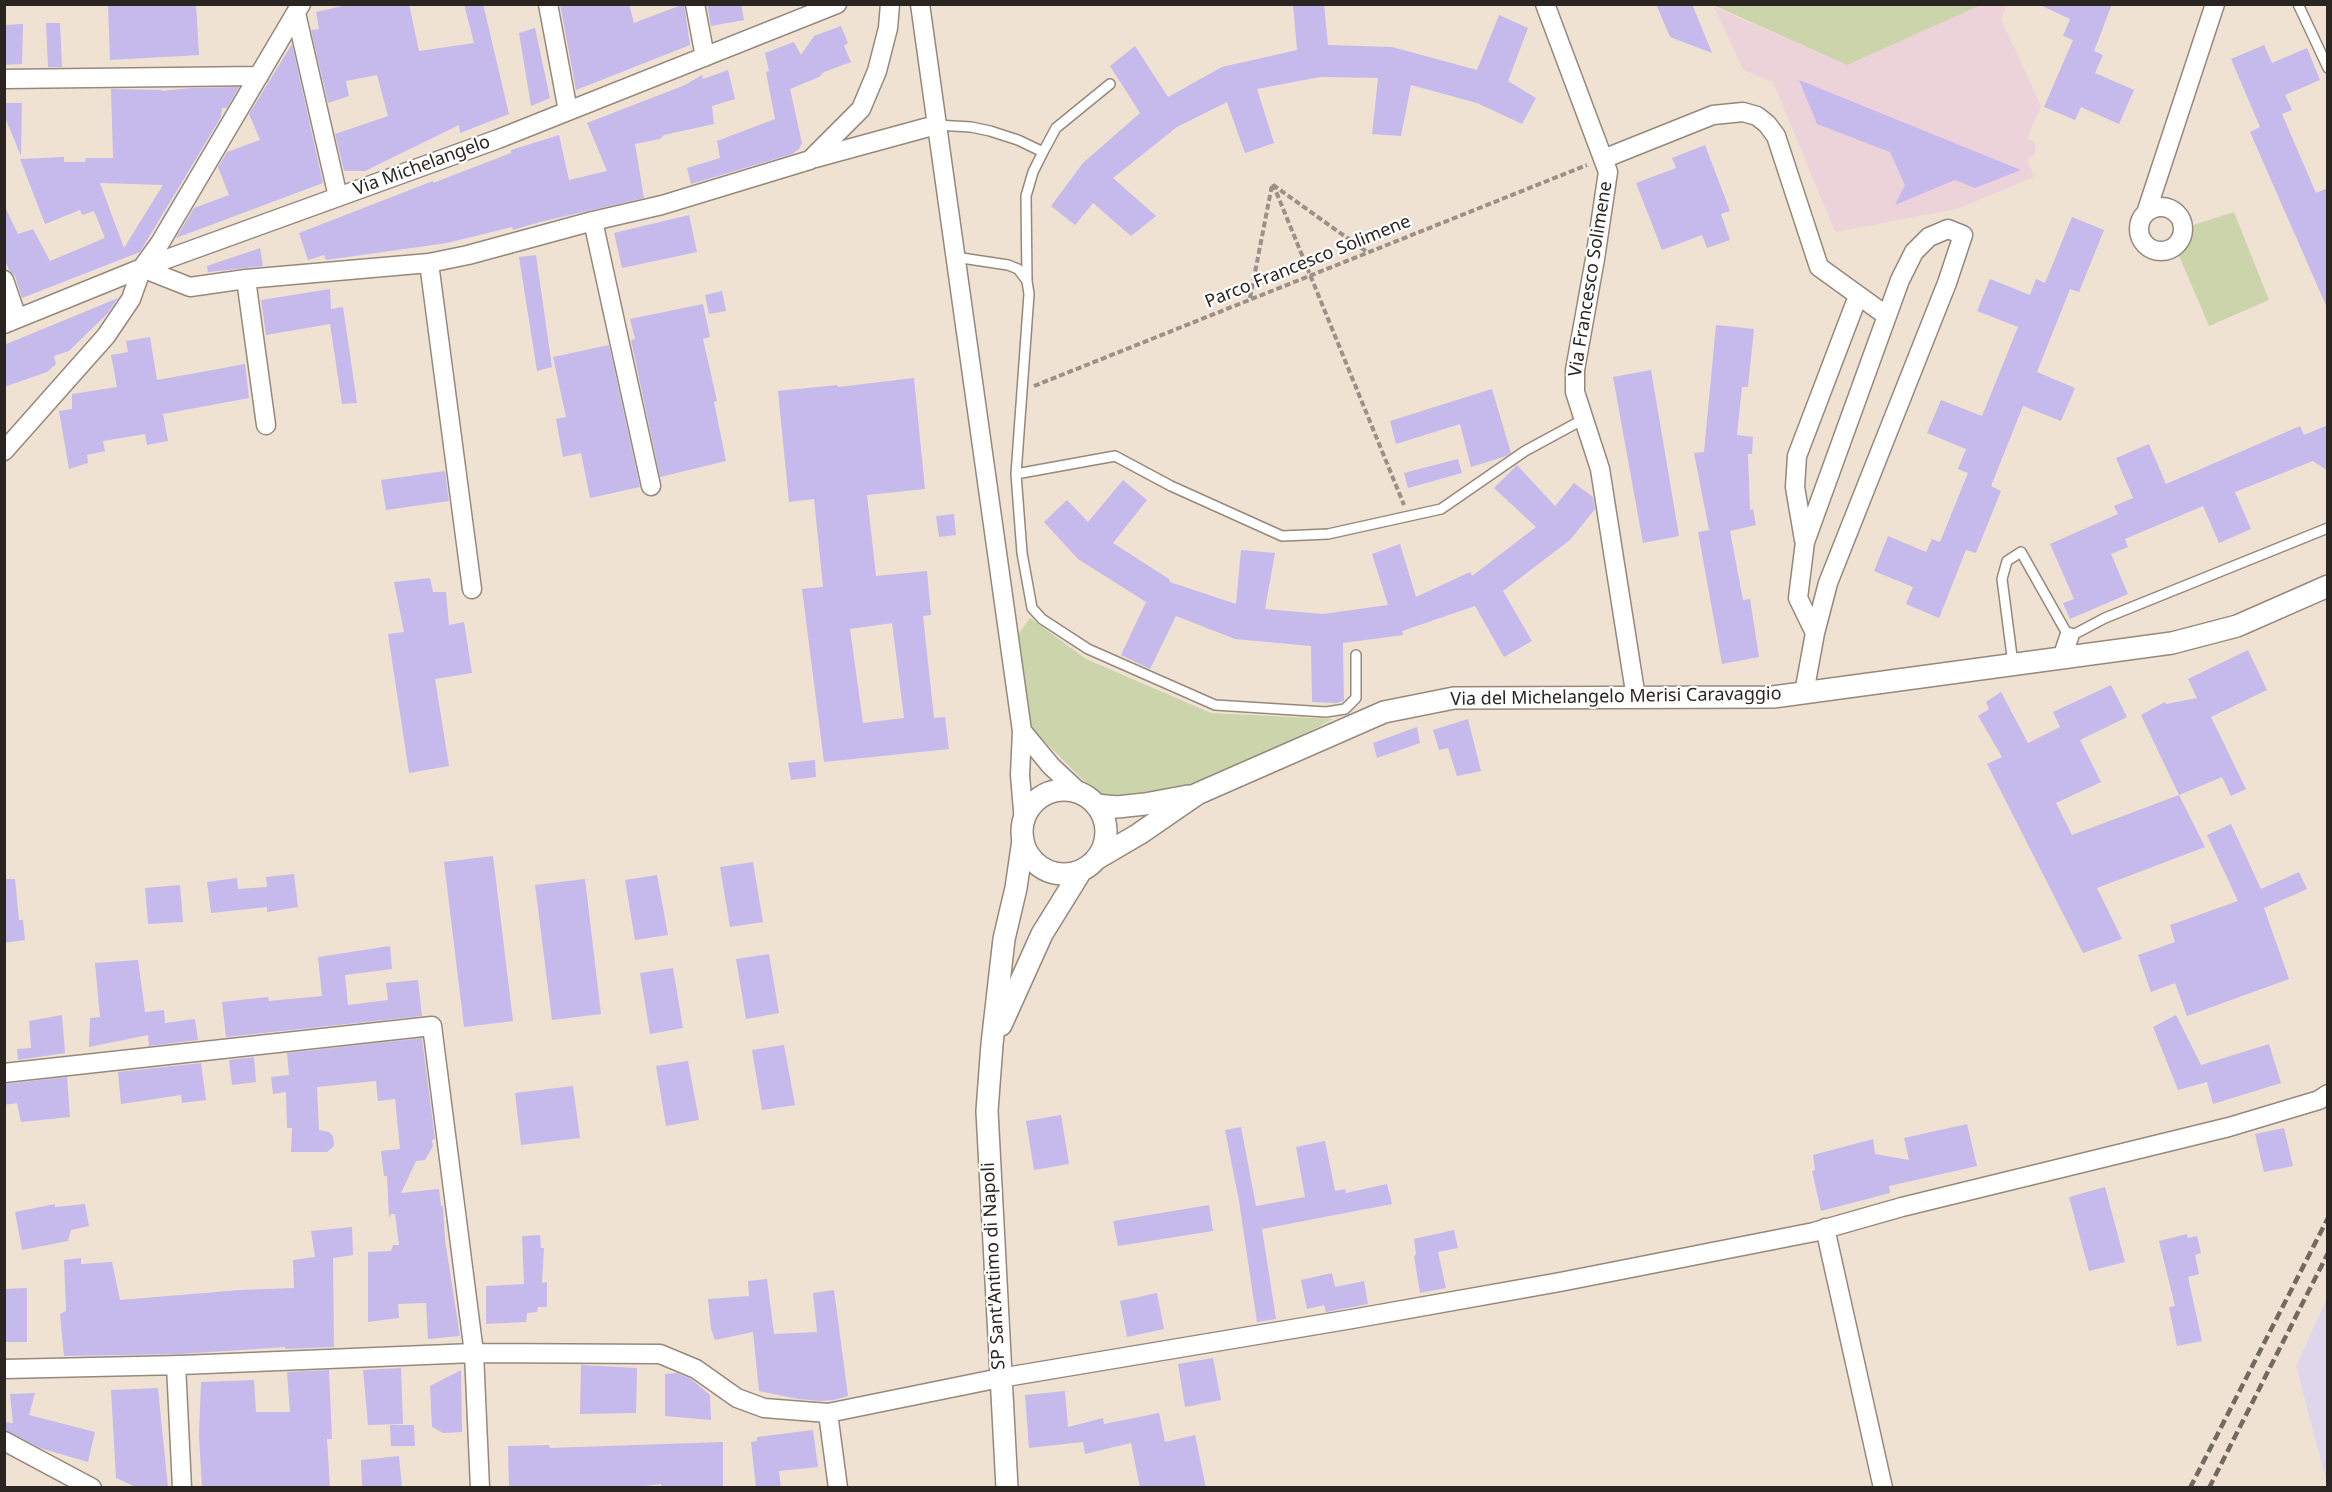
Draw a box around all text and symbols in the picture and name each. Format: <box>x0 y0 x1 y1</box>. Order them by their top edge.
street label: Via Michelangelo <box>351 131 493 201</box>
street label: Via Francesco Solimene <box>1565 180 1617 378</box>
street label: Parco Francesco Solimene <box>1202 211 1414 313</box>
street label: Via del Michelangelo Merisi Caravaggio <box>1450 683 1782 711</box>
street label: SP Sant'Antimo di Napoli <box>978 1162 1010 1370</box>

